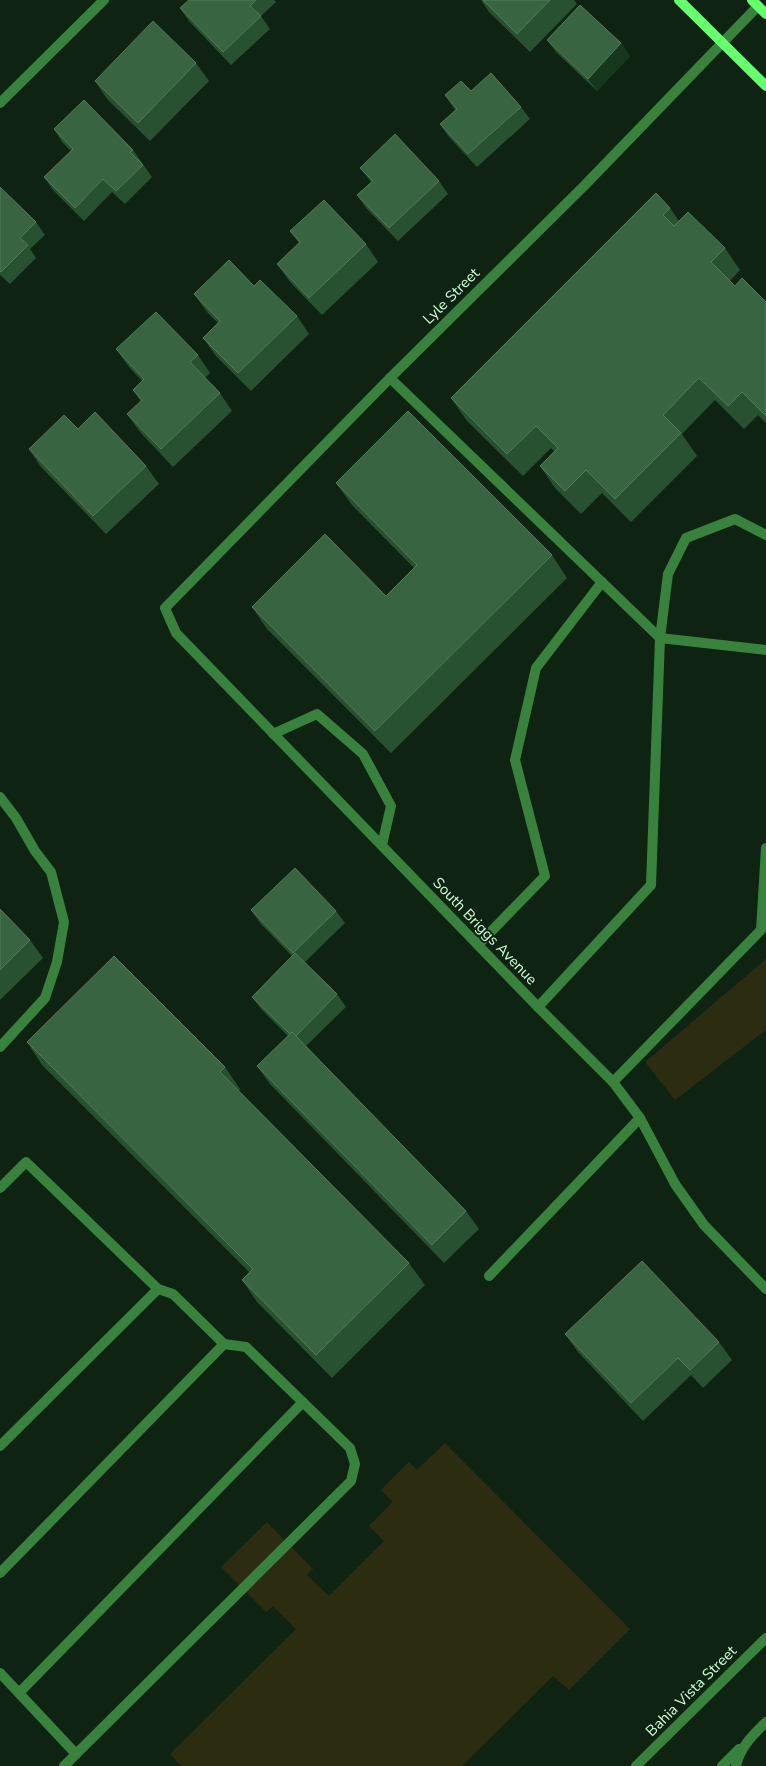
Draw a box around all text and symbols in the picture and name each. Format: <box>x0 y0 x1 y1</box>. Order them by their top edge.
street label: Lyle Street <box>418 263 484 329</box>
street label: South Briggs Avenue <box>428 873 542 989</box>
street label: Bahia Vista Street <box>641 1641 741 1741</box>

